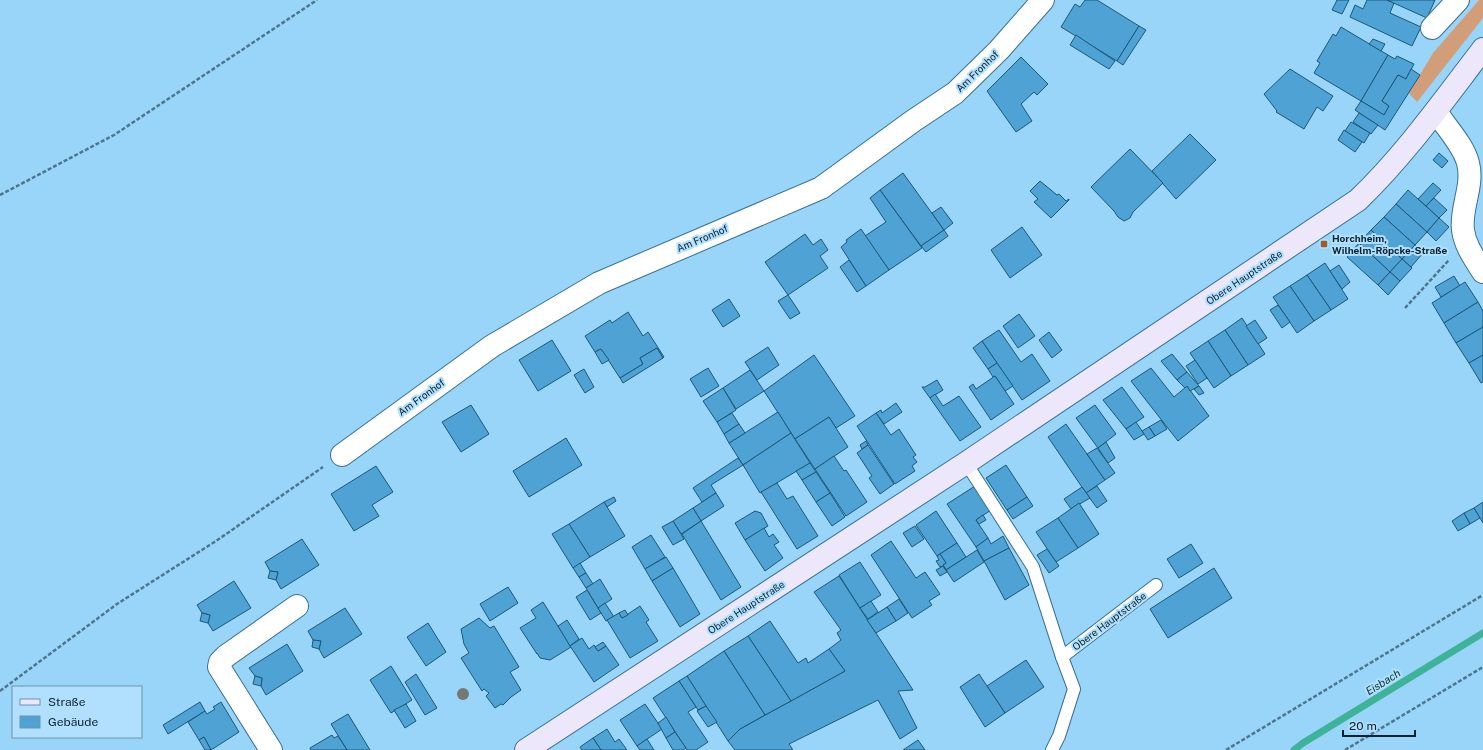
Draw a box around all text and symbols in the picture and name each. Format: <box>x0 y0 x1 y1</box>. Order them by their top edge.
street label: Am Fronhof <box>953 48 1001 94</box>
street label: Am Fronhof <box>675 222 729 254</box>
place label: Horchheim, Wilhelm-Röpcke-Straße <box>1332 232 1448 256</box>
marker: Horchheim, Wilhelm-Röpcke-Straße <box>1319 239 1329 249</box>
street label: Obere Hauptstraße <box>1204 247 1285 307</box>
street label: Am Fronhof <box>395 376 447 418</box>
street label: Obere Hauptstraße <box>705 578 787 636</box>
street label: Obere Hauptstraße <box>1070 589 1148 653</box>
water label: Eisbach <box>1363 667 1403 697</box>
legend <box>12 686 142 738</box>
text: Straße <box>48 695 86 709</box>
scale bar <box>1343 712 1415 738</box>
text: Gebäude <box>48 715 98 729</box>
text: 20 m <box>1349 719 1377 733</box>

